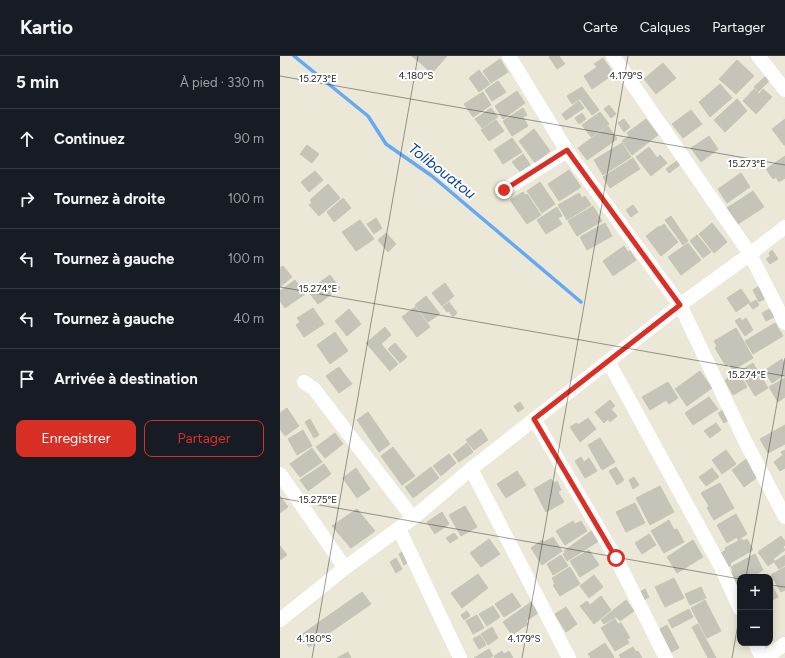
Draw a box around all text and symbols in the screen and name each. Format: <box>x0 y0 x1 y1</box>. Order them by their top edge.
text: Kartio <box>20 16 73 39</box>
text: Carte <box>583 19 618 36</box>
text: Calques <box>640 19 690 36</box>
text: Partager <box>712 19 765 36</box>
text: 4.180°S <box>399 69 433 82</box>
text: 4.179°S <box>609 69 643 82</box>
text: 5 min <box>16 72 59 92</box>
text: 15.273°E <box>299 72 337 85</box>
text: À pied · 330 m <box>180 75 264 90</box>
icon: ahead <box>16 128 38 150</box>
text: Continuez <box>54 130 125 148</box>
text: 90 m <box>234 131 264 146</box>
water label: Tolibouatou <box>405 139 479 203</box>
text: 15.273°E <box>728 157 766 170</box>
route end <box>495 181 513 199</box>
icon: right <box>16 188 38 210</box>
text: Tournez à droite <box>54 190 165 208</box>
text: 100 m <box>228 191 264 206</box>
icon: left <box>16 248 38 270</box>
text: Tournez à gauche <box>54 250 174 268</box>
text: 100 m <box>228 251 264 266</box>
text: 15.274°E <box>299 282 337 295</box>
icon: left <box>16 308 38 330</box>
text: Tournez à gauche <box>54 310 174 328</box>
text: 40 m <box>233 311 264 326</box>
icon: arrive <box>16 368 38 390</box>
text: 15.274°E <box>728 368 766 381</box>
text: Arrivée à destination <box>54 370 198 388</box>
button: Enregistrer <box>16 420 136 457</box>
button: Partager <box>144 420 264 457</box>
text: 15.275°E <box>299 493 337 506</box>
route start <box>607 549 625 567</box>
map controls <box>737 574 773 646</box>
button: + <box>737 574 773 610</box>
button: − <box>737 610 773 646</box>
text: 4.180°S <box>297 632 331 645</box>
text: 4.179°S <box>507 632 541 645</box>

